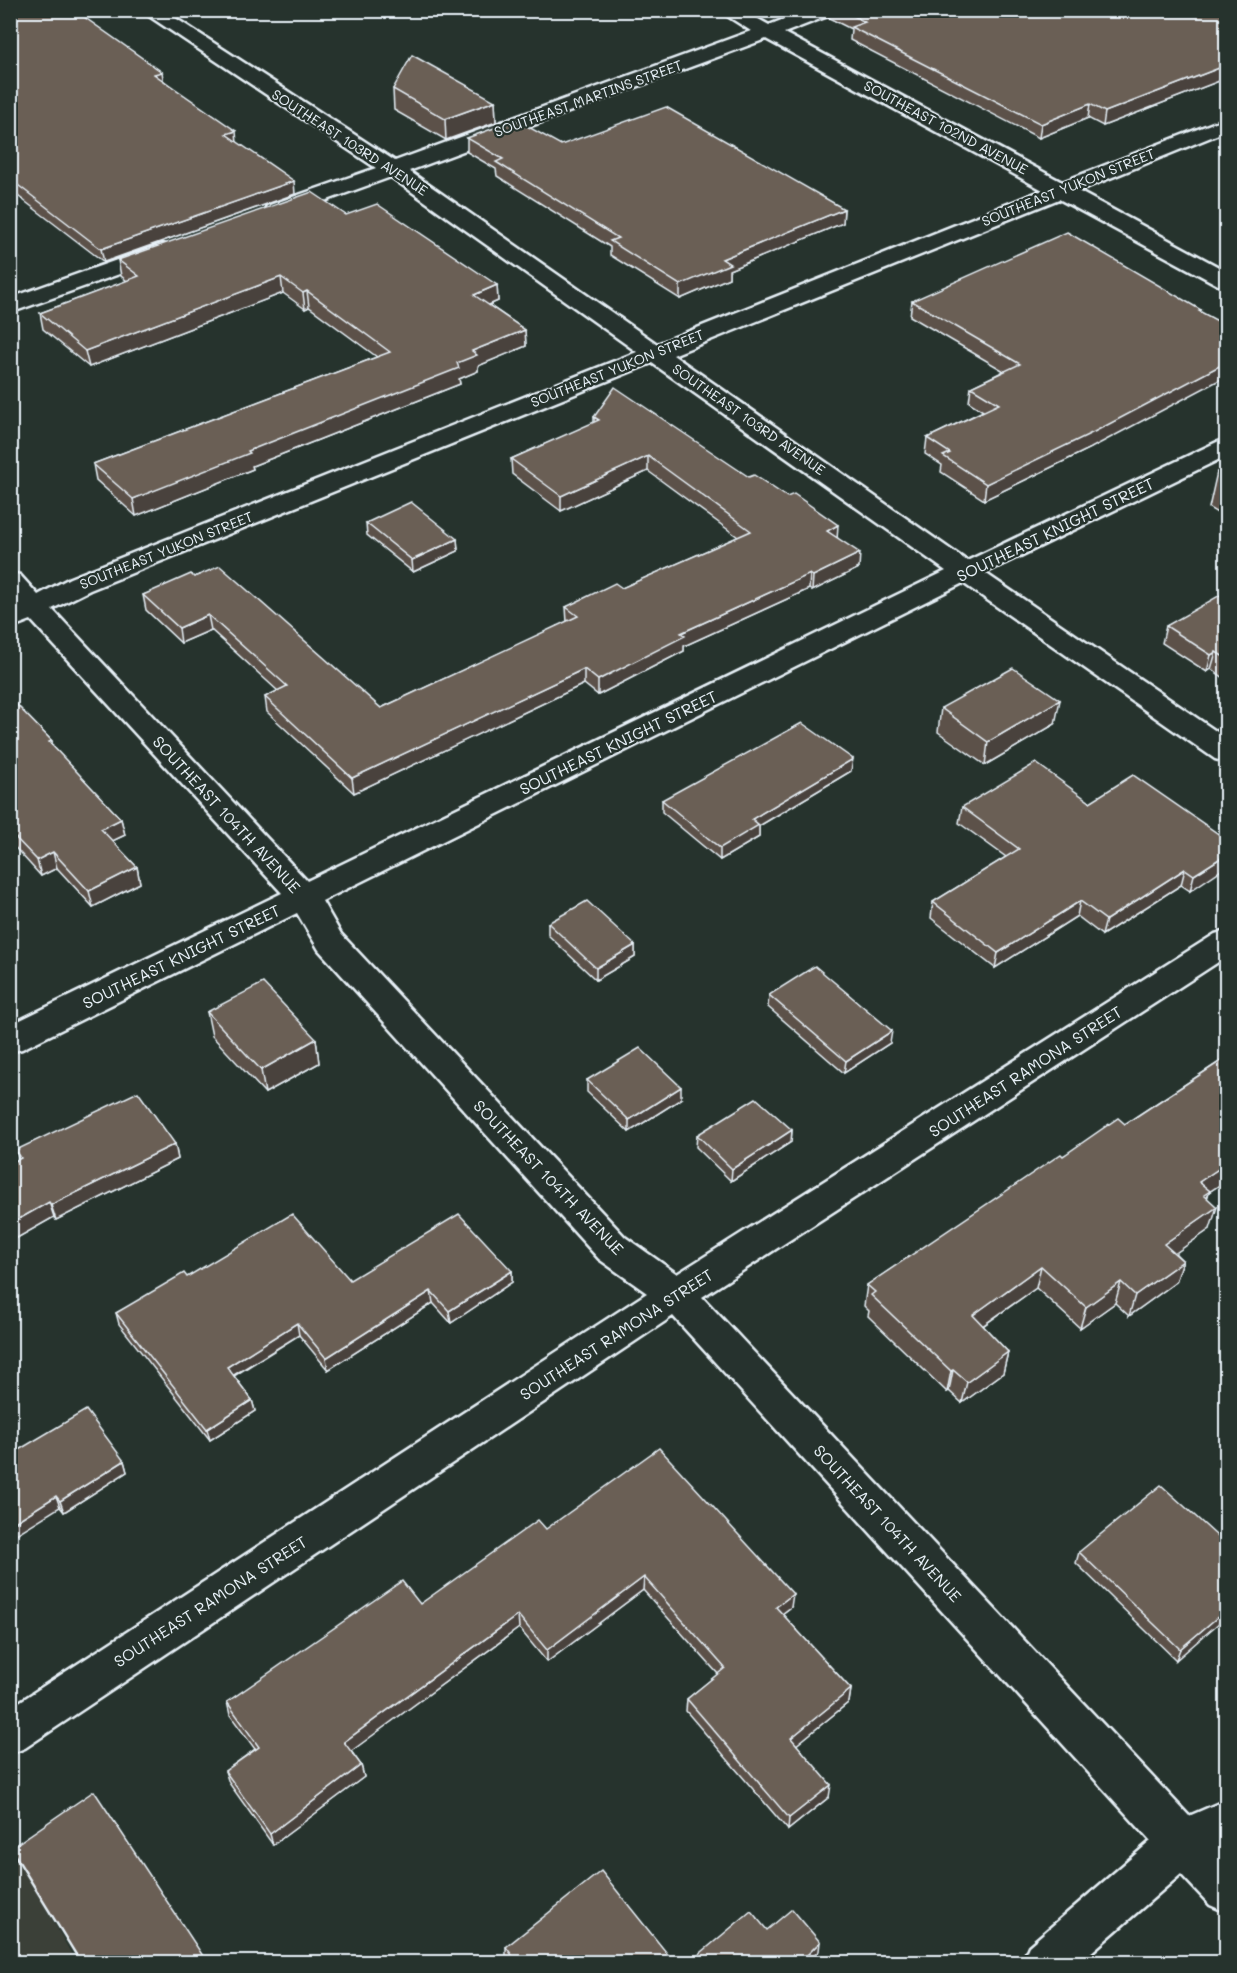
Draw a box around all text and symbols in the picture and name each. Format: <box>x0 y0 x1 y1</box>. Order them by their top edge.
street label: SOUTHEAST MARTINS STREET <box>491 55 685 141</box>
street label: SOUTHEAST 102ND AVENUE <box>861 76 1031 178</box>
street label: SOUTHEAST 103RD AVENUE <box>268 84 432 200</box>
street label: SOUTHEAST YUKON STREET <box>979 143 1158 231</box>
street label: SOUTHEAST YUKON STREET <box>528 324 707 412</box>
street label: SOUTHEAST 103RD AVENUE <box>669 359 829 479</box>
street label: SOUTHEAST KNIGHT STREET <box>953 472 1157 586</box>
street label: SOUTHEAST YUKON STREET <box>77 506 256 594</box>
street label: SOUTHEAST KNIGHT STREET <box>516 685 720 799</box>
street label: SOUTHEAST 104TH AVENUE <box>149 731 305 897</box>
street label: SOUTHEAST KNIGHT STREET <box>79 899 283 1013</box>
street label: SOUTHEAST RAMONA STREET <box>924 1001 1126 1141</box>
street label: SOUTHEAST 104TH AVENUE <box>469 1095 629 1259</box>
street label: SOUTHEAST RAMONA STREET <box>515 1264 717 1404</box>
street label: SOUTHEAST 104TH AVENUE <box>810 1440 966 1606</box>
street label: SOUTHEAST RAMONA STREET <box>109 1531 311 1671</box>

